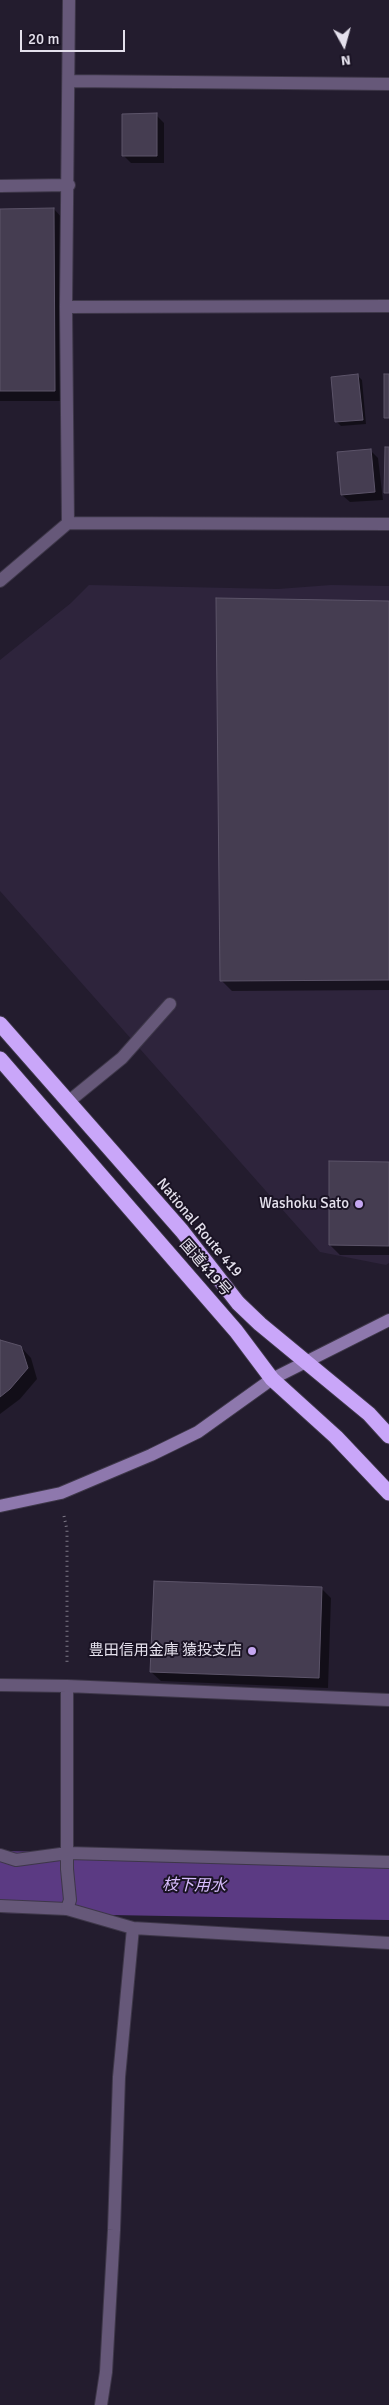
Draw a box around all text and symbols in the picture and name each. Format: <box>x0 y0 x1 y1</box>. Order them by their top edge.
scale bar <box>22 20 128 52</box>
north arrow <box>319 20 369 70</box>
text: 20 m <box>28 30 59 48</box>
text: N <box>340 51 352 69</box>
street label: National Route 419 <box>152 1175 246 1281</box>
place label: Washoku Sato <box>259 1195 349 1213</box>
marker: Washoku Sato <box>353 1198 365 1210</box>
street label: 国道419号 <box>175 1236 235 1300</box>
place label: 豊田信用金庫 猿投支店 <box>89 1642 242 1660</box>
marker: 豊田信用金庫 猿投支店 <box>246 1645 258 1657</box>
water label: 枝下用水 <box>162 1876 226 1896</box>

